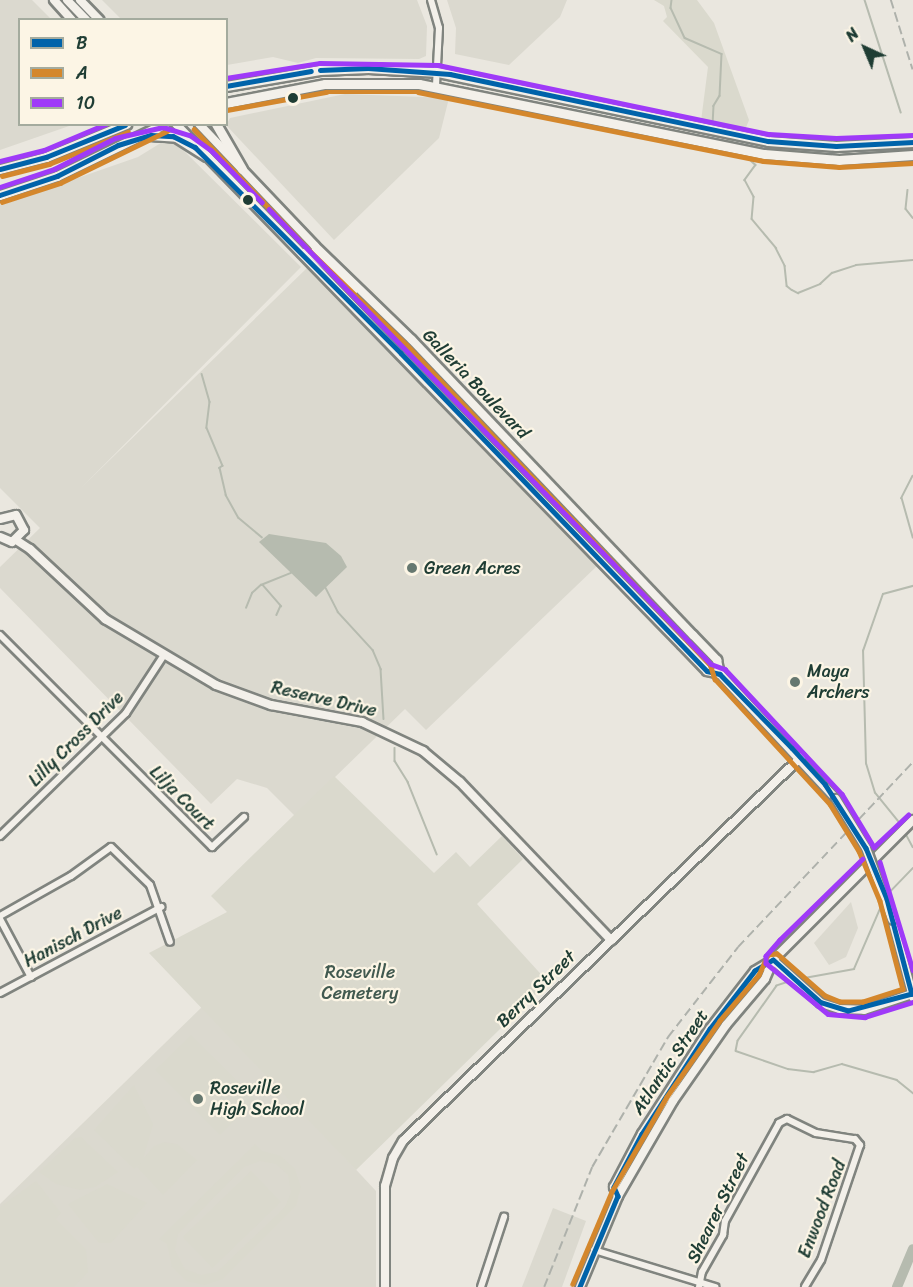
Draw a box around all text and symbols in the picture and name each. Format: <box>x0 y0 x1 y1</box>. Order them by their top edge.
legend <box>18 18 228 126</box>
north arrow <box>835 18 895 78</box>
text: N <box>838 20 866 49</box>
text: B <box>76 27 87 59</box>
text: A <box>76 57 88 89</box>
text: 10 <box>76 87 95 119</box>
unlabelled marker <box>287 92 299 104</box>
unlabelled marker <box>242 194 254 206</box>
street label: Galleria Boulevard <box>418 325 534 443</box>
place label: Green Acres <box>424 557 520 579</box>
marker: Green Acres <box>405 561 419 575</box>
place label: Maya Archers <box>807 661 870 704</box>
marker: Maya Archers <box>788 675 802 689</box>
street label: Reserve Drive <box>269 676 379 722</box>
street label: Lilly Cross Drive <box>24 687 128 791</box>
street label: Lilja Court <box>145 761 219 835</box>
street label: Hanisch Drive <box>20 902 126 972</box>
street label: Berry Street <box>492 946 580 1032</box>
park label: Roseville Cemetery <box>322 962 398 1004</box>
street label: Atlantic Street <box>627 1005 713 1119</box>
place label: Roseville High School <box>210 1078 304 1120</box>
marker: Roseville High School <box>191 1092 205 1106</box>
street label: Shearer Street <box>682 1150 754 1266</box>
street label: Enwood Road <box>793 1157 851 1261</box>

